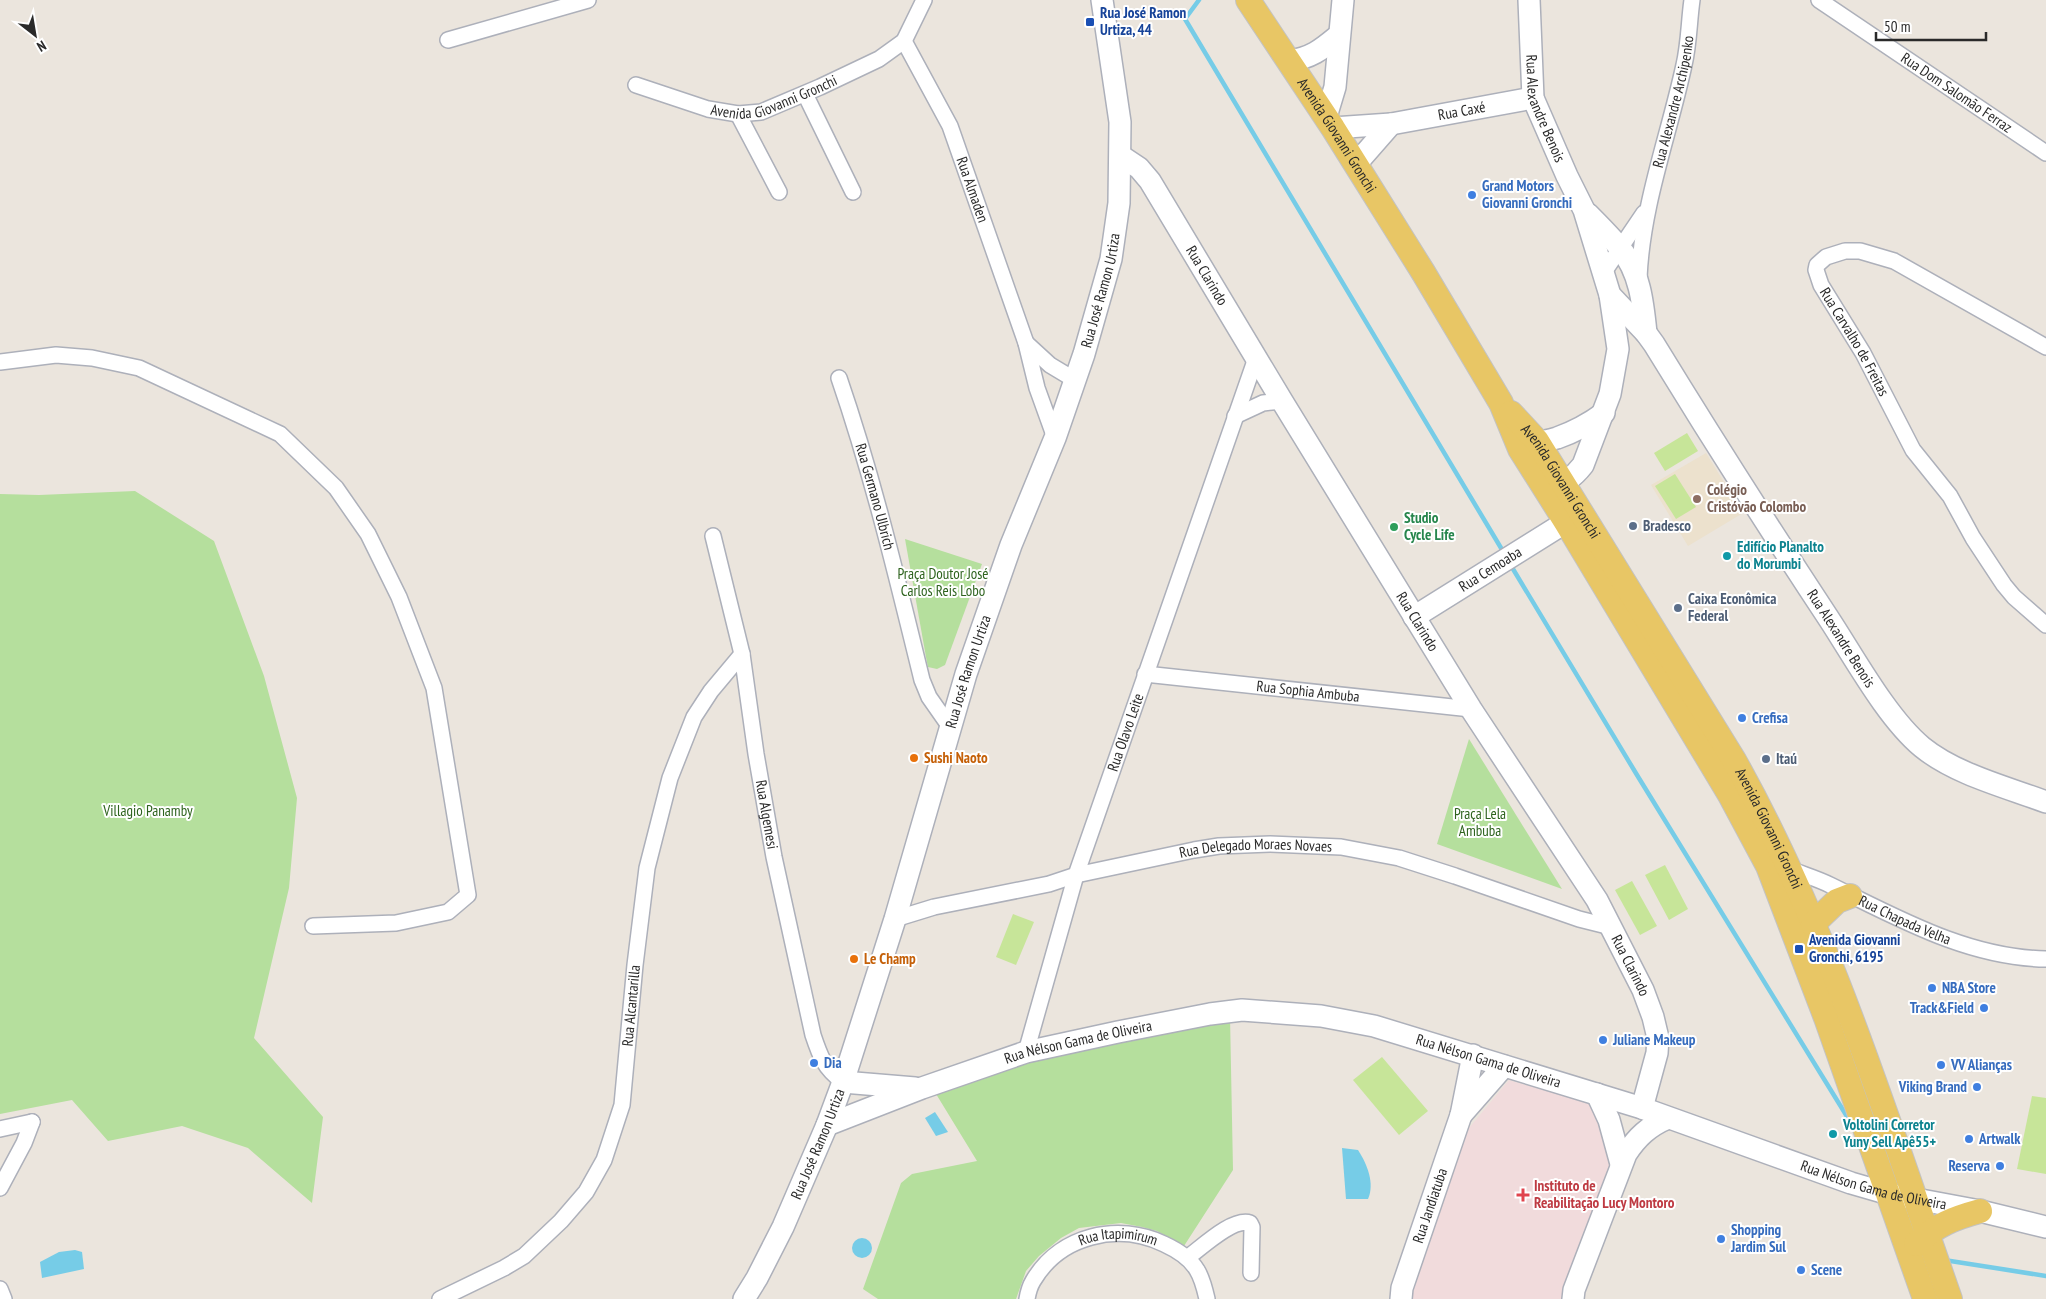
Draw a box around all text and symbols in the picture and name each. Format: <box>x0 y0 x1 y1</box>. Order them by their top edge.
place label: Rua José Ramon Urtiza, 44 <box>1100 3 1187 39</box>
north arrow <box>10 10 60 60</box>
scale bar <box>1876 10 1986 42</box>
marker: Rua José Ramon Urtiza, 44 <box>1084 16 1096 28</box>
text: 50 m <box>1884 17 1910 36</box>
street label: Rua Alexandre Archipenko <box>1648 35 1697 170</box>
text: N <box>34 36 50 56</box>
street label: Rua Dom Salomão Ferraz <box>1898 48 2016 137</box>
street label: Rua Alexandre Benois <box>1522 54 1570 165</box>
street label: Avenida Giovanni Gronchi <box>709 70 840 123</box>
street label: Avenida Giovanni Gronchi <box>1293 74 1381 196</box>
street label: Rua Caxé <box>1436 97 1487 124</box>
street label: Rua Almaden <box>952 154 993 225</box>
place label: Grand Motors Giovanni Gronchi <box>1482 176 1572 212</box>
marker: Grand Motors Giovanni Gronchi <box>1466 189 1478 201</box>
street label: Rua José Ramon Urtiza <box>1076 232 1124 350</box>
street label: Rua Clarindo <box>1182 242 1232 309</box>
street label: Rua Carvalho de Freitas <box>1816 284 1894 399</box>
street label: Avenida Giovanni Gronchi <box>1517 420 1605 542</box>
street label: Rua Germano Ulbrich <box>852 441 899 552</box>
place label: Colégio Cristóvão Colombo <box>1707 480 1806 516</box>
marker: Colégio Cristóvão Colombo <box>1691 493 1703 505</box>
place label: Studio Cycle Life <box>1404 508 1455 544</box>
place label: Bradesco <box>1643 516 1691 535</box>
marker: Bradesco <box>1627 520 1639 532</box>
marker: Studio Cycle Life <box>1388 521 1400 533</box>
place label: Edifício Planalto do Morumbi <box>1737 537 1824 573</box>
street label: Rua Cemoaba <box>1455 542 1525 596</box>
marker: Edifício Planalto do Morumbi <box>1721 550 1733 562</box>
park label: Praça Doutor José Carlos Reis Lobo <box>898 564 989 600</box>
street label: Rua Alexandre Benois <box>1803 586 1880 691</box>
street label: Rua Clarindo <box>1392 588 1443 655</box>
place label: Caixa Econômica Federal <box>1688 589 1777 625</box>
marker: Caixa Econômica Federal <box>1672 602 1684 614</box>
street label: Rua José Ramon Urtiza <box>941 612 995 730</box>
street label: Rua Sophia Ambuba <box>1256 676 1361 706</box>
street label: Rua Olavo Leite <box>1103 691 1148 774</box>
place label: Crefisa <box>1752 708 1788 727</box>
marker: Crefisa <box>1736 712 1748 724</box>
place label: Sushi Naoto <box>924 748 988 767</box>
place label: Itaú <box>1776 749 1797 768</box>
marker: Sushi Naoto <box>908 752 920 764</box>
marker: Itaú <box>1760 753 1772 765</box>
street label: Avenida Giovanni Gronchi <box>1731 764 1807 892</box>
street label: Rua Algemesi <box>752 778 782 851</box>
park label: Villagio Panamby <box>102 801 193 820</box>
park label: Praça Lela Ambuba <box>1454 804 1506 840</box>
street label: Rua Delegado Moraes Novaes <box>1177 834 1333 862</box>
street label: Rua Chapada Velha <box>1856 891 1954 948</box>
place label: Avenida Giovanni Gronchi, 6195 <box>1808 930 1900 966</box>
street label: Rua Clarindo <box>1607 931 1654 998</box>
marker: Avenida Giovanni Gronchi, 6195 <box>1793 943 1805 955</box>
place label: Le Champ <box>864 949 916 968</box>
marker: Le Champ <box>848 953 860 965</box>
street label: Rua Alcantarilla <box>617 964 644 1047</box>
place label: NBA Store <box>1942 978 1996 997</box>
marker: NBA Store <box>1926 982 1938 994</box>
place label: Track&Field <box>1910 998 1974 1017</box>
marker: Track&Field <box>1978 1002 1990 1014</box>
street label: Rua Nélson Gama de Oliveira <box>1002 1016 1153 1068</box>
street label: Rua Nélson Gama de Oliveira <box>1414 1029 1563 1092</box>
place label: Juliane Makeup <box>1612 1030 1696 1049</box>
marker: Juliane Makeup <box>1597 1034 1609 1046</box>
place label: Dia <box>824 1053 842 1072</box>
place label: VV Alianças <box>1950 1055 2012 1074</box>
marker: Dia <box>808 1057 820 1069</box>
marker: VV Alianças <box>1935 1059 1947 1071</box>
place label: Viking Brand <box>1898 1077 1967 1096</box>
marker: Viking Brand <box>1971 1081 1983 1093</box>
street label: Rua José Ramon Urtiza <box>786 1086 849 1202</box>
place label: Voltolini Corretor Yuny Sell Apê55+ <box>1842 1115 1936 1151</box>
marker: Voltolini Corretor Yuny Sell Apê55+ <box>1827 1128 1839 1140</box>
place label: Artwalk <box>1978 1129 2021 1148</box>
marker: Artwalk <box>1963 1133 1975 1145</box>
street label: Rua Nélson Gama de Oliveira <box>1798 1156 1948 1214</box>
place label: Reserva <box>1948 1156 1990 1175</box>
marker: Reserva <box>1994 1160 2006 1172</box>
street label: Rua Jandiatuba <box>1408 1166 1451 1246</box>
place label: Instituto de Reabilitação Lucy Montoro <box>1534 1176 1675 1212</box>
marker: Instituto de Reabilitação Lucy Montoro <box>1516 1188 1530 1202</box>
place label: Shopping Jardim Sul <box>1730 1220 1786 1256</box>
street label: Rua Itapimirum <box>1076 1224 1160 1249</box>
marker: Shopping Jardim Sul <box>1715 1233 1727 1245</box>
place label: Scene <box>1811 1260 1842 1279</box>
marker: Scene <box>1795 1264 1807 1276</box>

